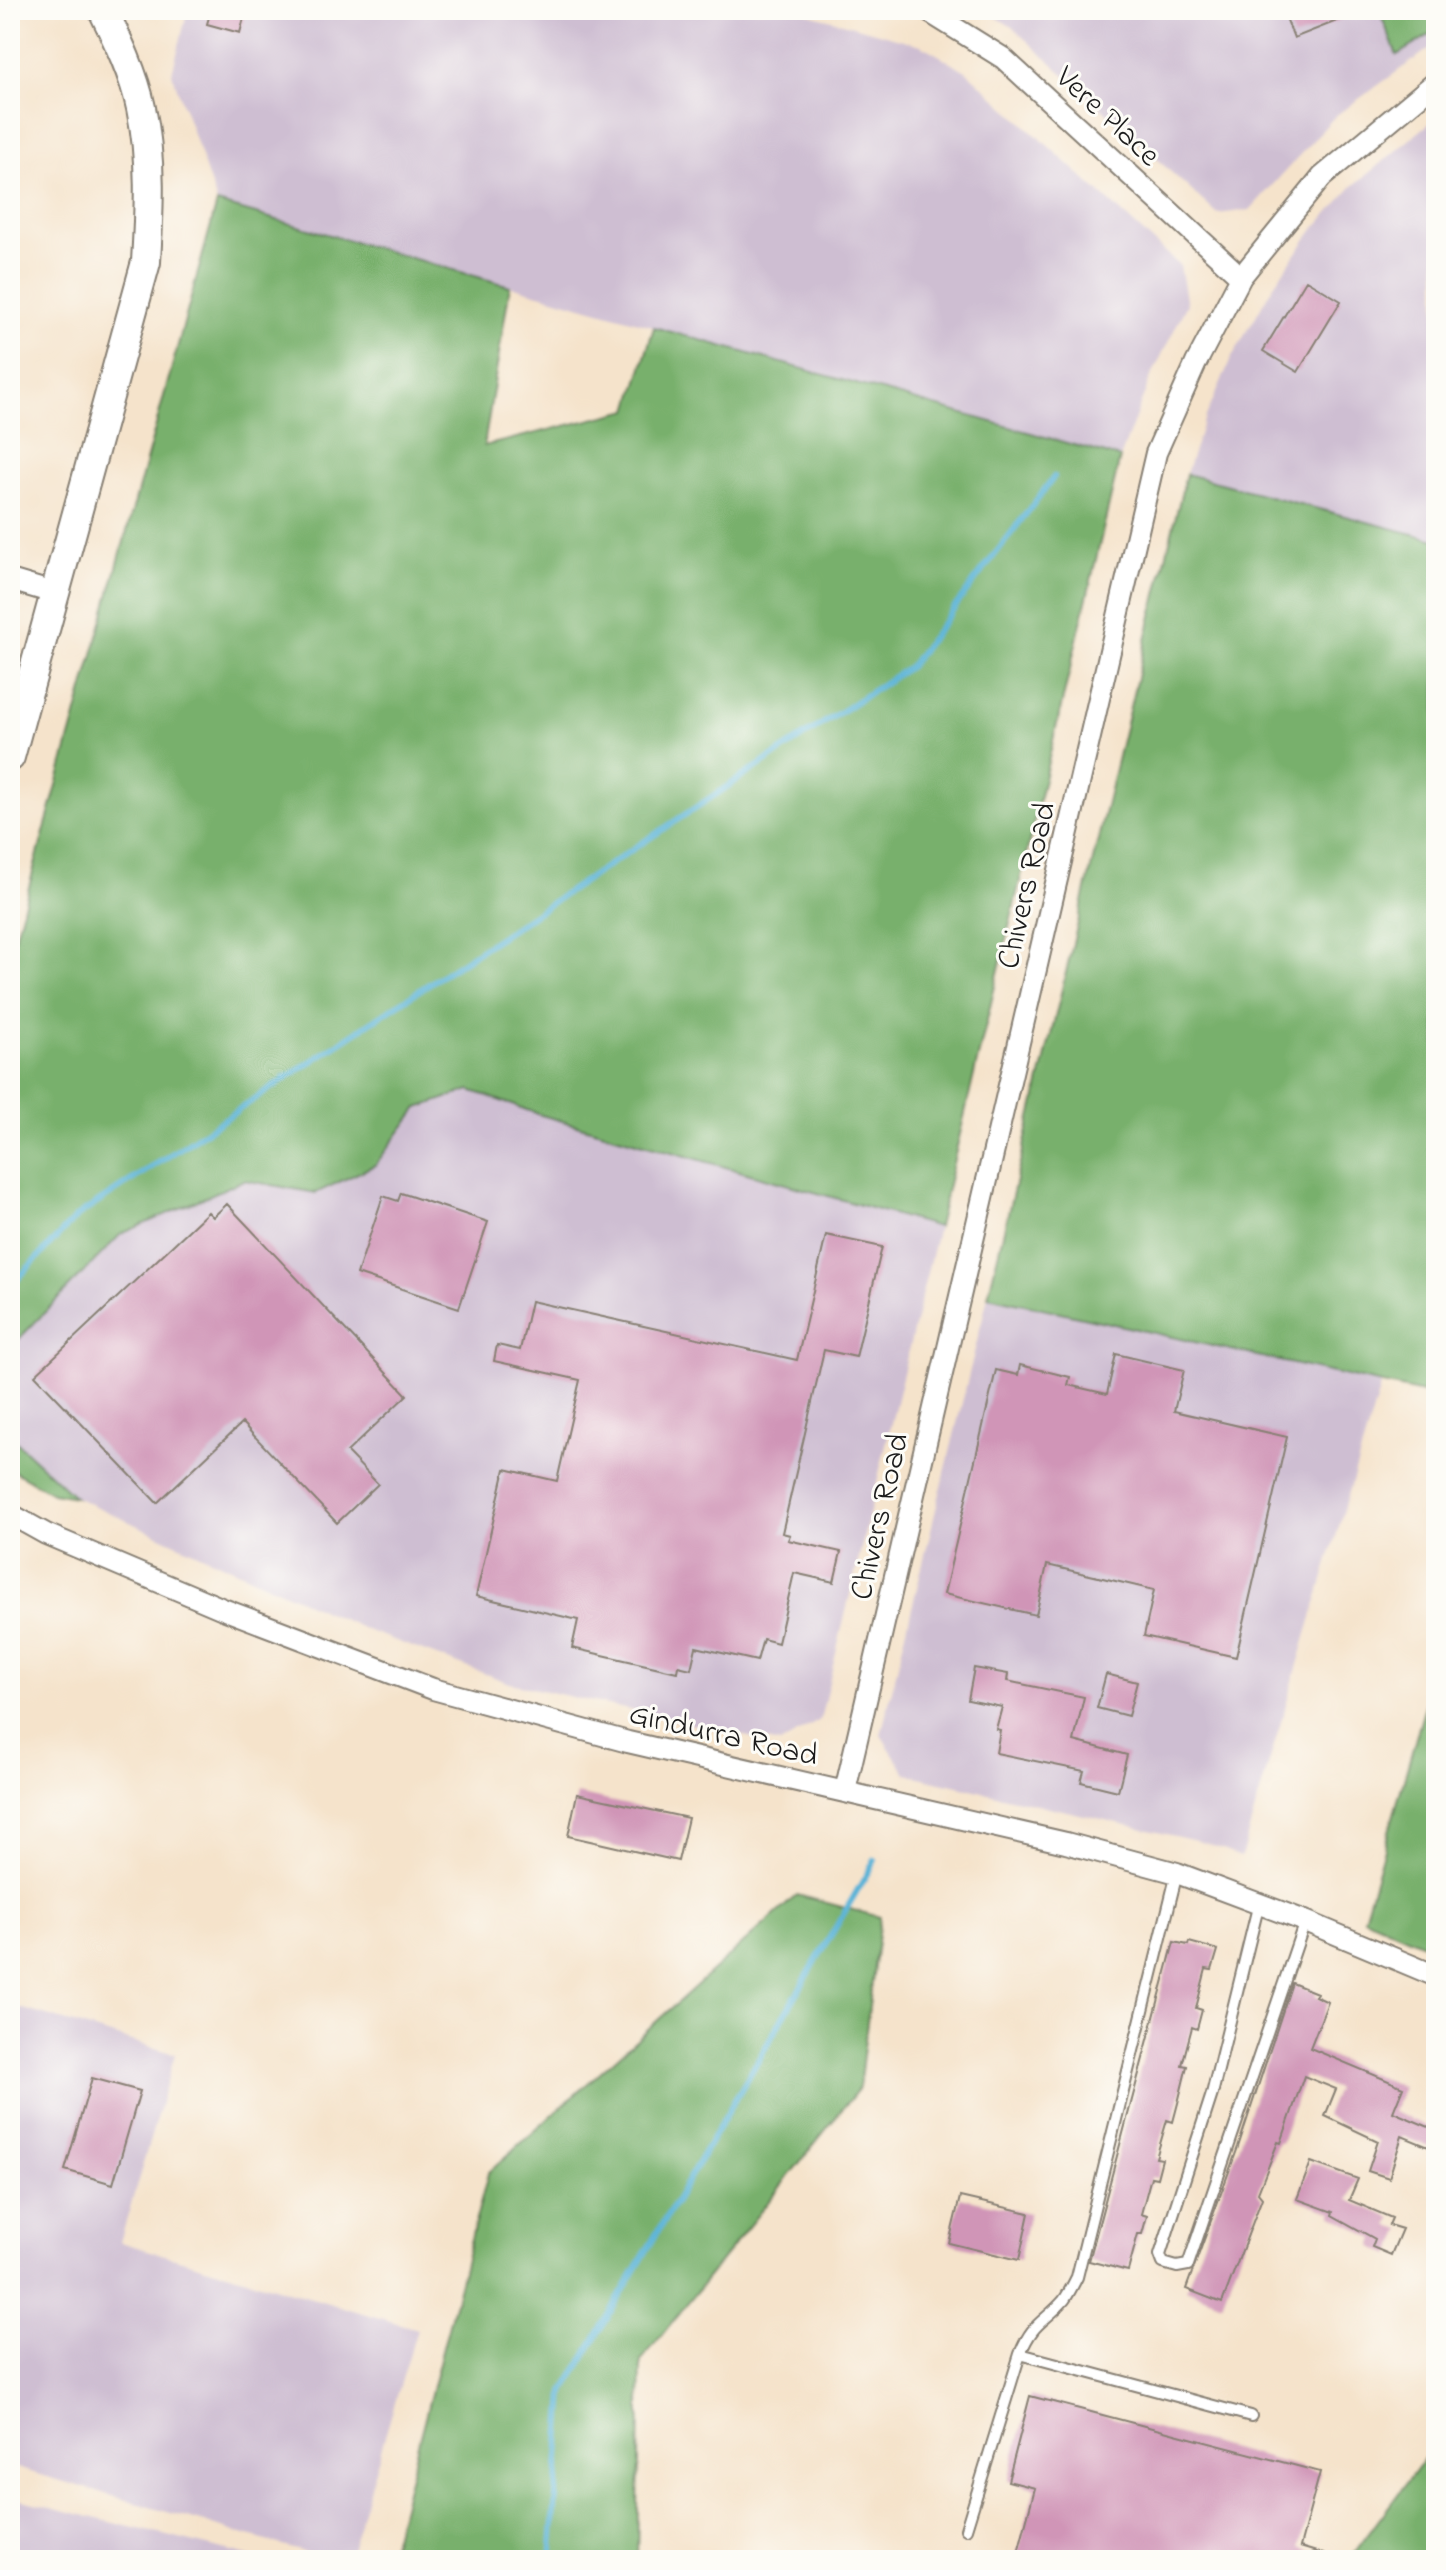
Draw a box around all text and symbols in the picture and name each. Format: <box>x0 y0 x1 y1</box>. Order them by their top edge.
street label: Vere Place <box>1043 56 1170 179</box>
street label: Chivers Road <box>986 798 1070 974</box>
street label: Chivers Road <box>839 1429 923 1605</box>
street label: Gindurra Road <box>624 1692 822 1781</box>

